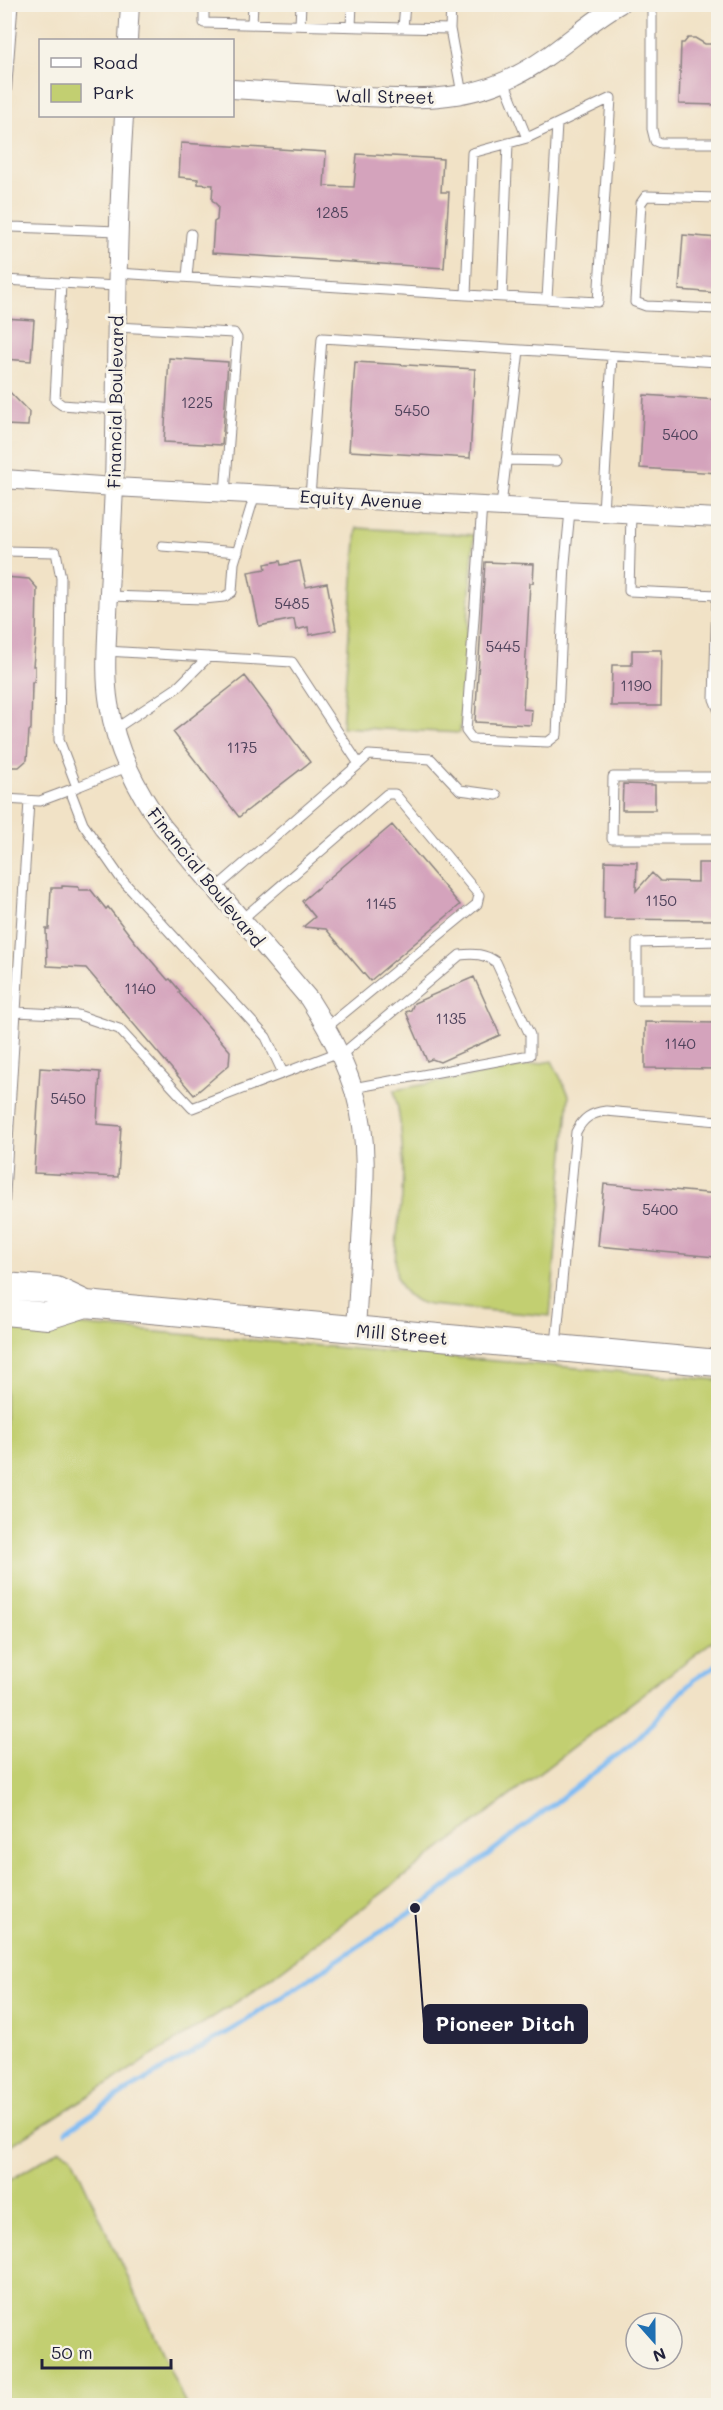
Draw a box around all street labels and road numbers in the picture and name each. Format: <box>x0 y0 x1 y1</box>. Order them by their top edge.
street label: Wall Street <box>335 83 435 109</box>
street label: Financial Boulevard <box>101 315 129 489</box>
street label: Equity Avenue <box>299 484 423 514</box>
street label: Financial Boulevard <box>142 802 270 952</box>
street label: Mill Street <box>355 1318 449 1350</box>

